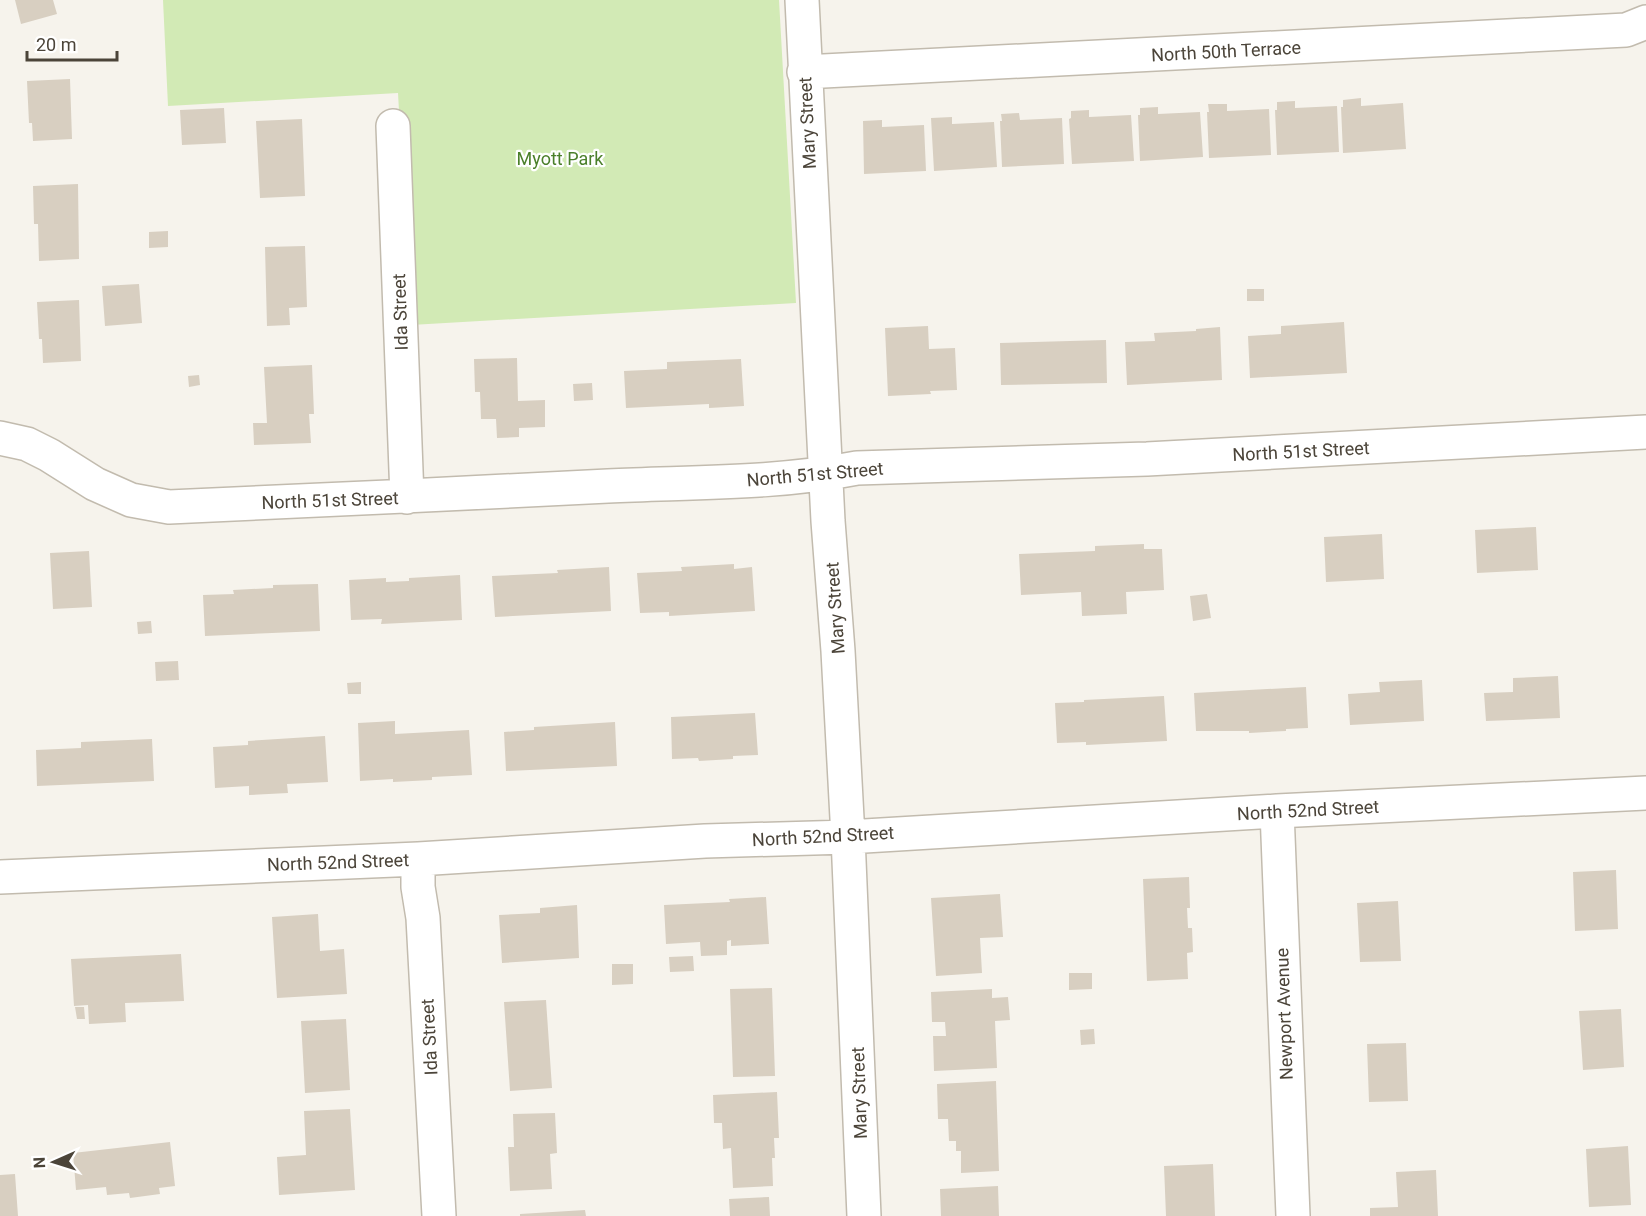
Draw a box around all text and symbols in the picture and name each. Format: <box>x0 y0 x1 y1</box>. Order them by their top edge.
scale bar <box>27 24 117 62</box>
text: 20 m <box>36 34 76 55</box>
street label: North 50th Terrace <box>1151 37 1301 65</box>
street label: Mary Street <box>794 76 820 170</box>
park label: Myott Park <box>517 148 604 169</box>
street label: Ida Street <box>388 273 412 351</box>
street label: North 51st Street <box>1232 437 1370 465</box>
street label: North 51st Street <box>746 458 884 490</box>
street label: North 51st Street <box>261 487 399 513</box>
street label: Mary Street <box>821 561 849 655</box>
street label: North 52nd Street <box>1236 796 1380 824</box>
street label: North 52nd Street <box>751 822 895 850</box>
street label: North 52nd Street <box>267 849 410 875</box>
street label: Newport Avenue <box>1271 948 1297 1080</box>
street label: Ida Street <box>416 998 441 1076</box>
street label: Mary Street <box>847 1046 871 1139</box>
north arrow <box>24 1132 84 1192</box>
text: N <box>30 1157 49 1169</box>

